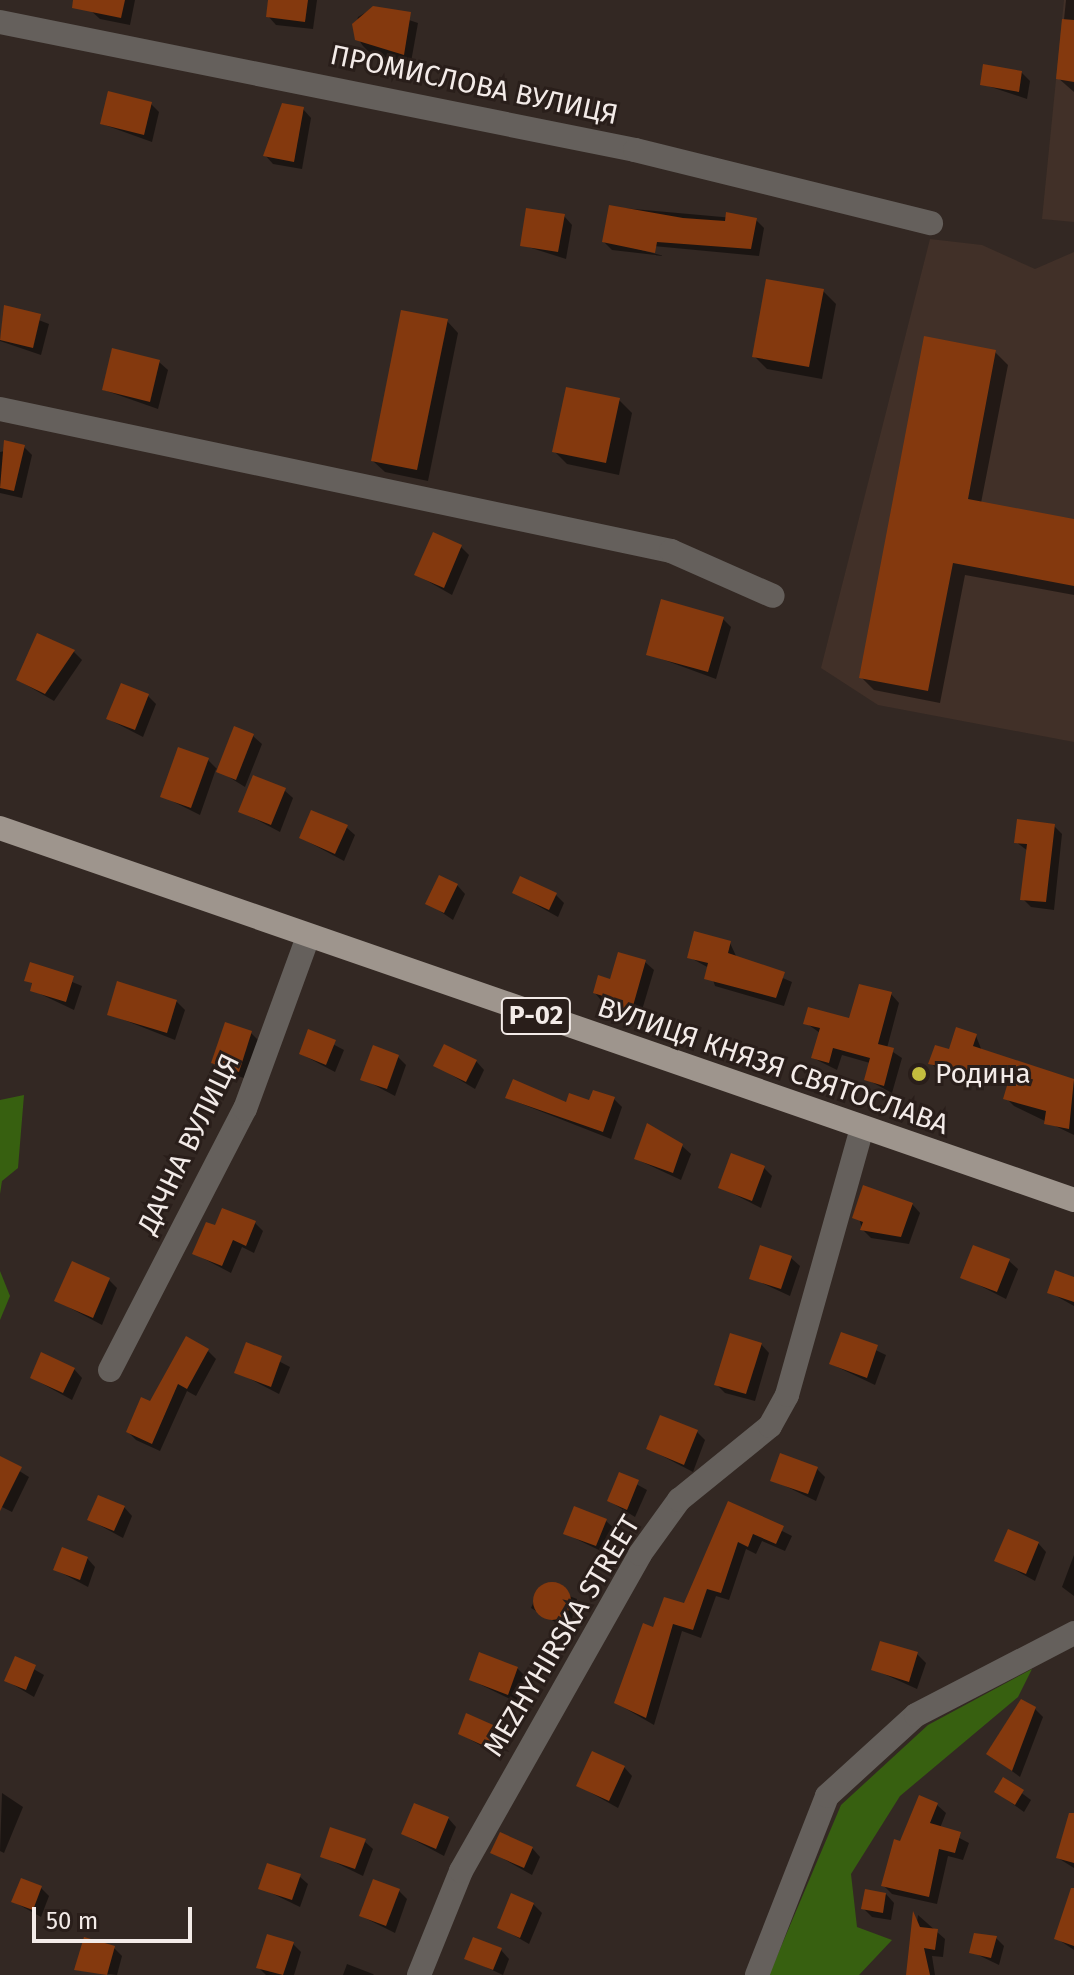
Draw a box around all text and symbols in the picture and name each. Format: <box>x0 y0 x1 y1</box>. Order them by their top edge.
street label: ПРОМИСЛОВА ВУЛИЦЯ <box>327 38 621 132</box>
street label: ВУЛИЦЯ КНЯЗЯ СВЯТОСЛАВА <box>593 990 953 1142</box>
road number: Р-02 <box>500 994 572 1038</box>
street label: ДАЧНА ВУЛИЦЯ <box>131 1049 247 1239</box>
place label: Родина <box>935 1057 1031 1091</box>
marker: Родина <box>910 1065 928 1083</box>
street label: MEZHYHIRSKA STREET <box>477 1509 647 1763</box>
scale bar <box>36 1891 196 1941</box>
text: 50 m <box>46 1907 98 1935</box>

